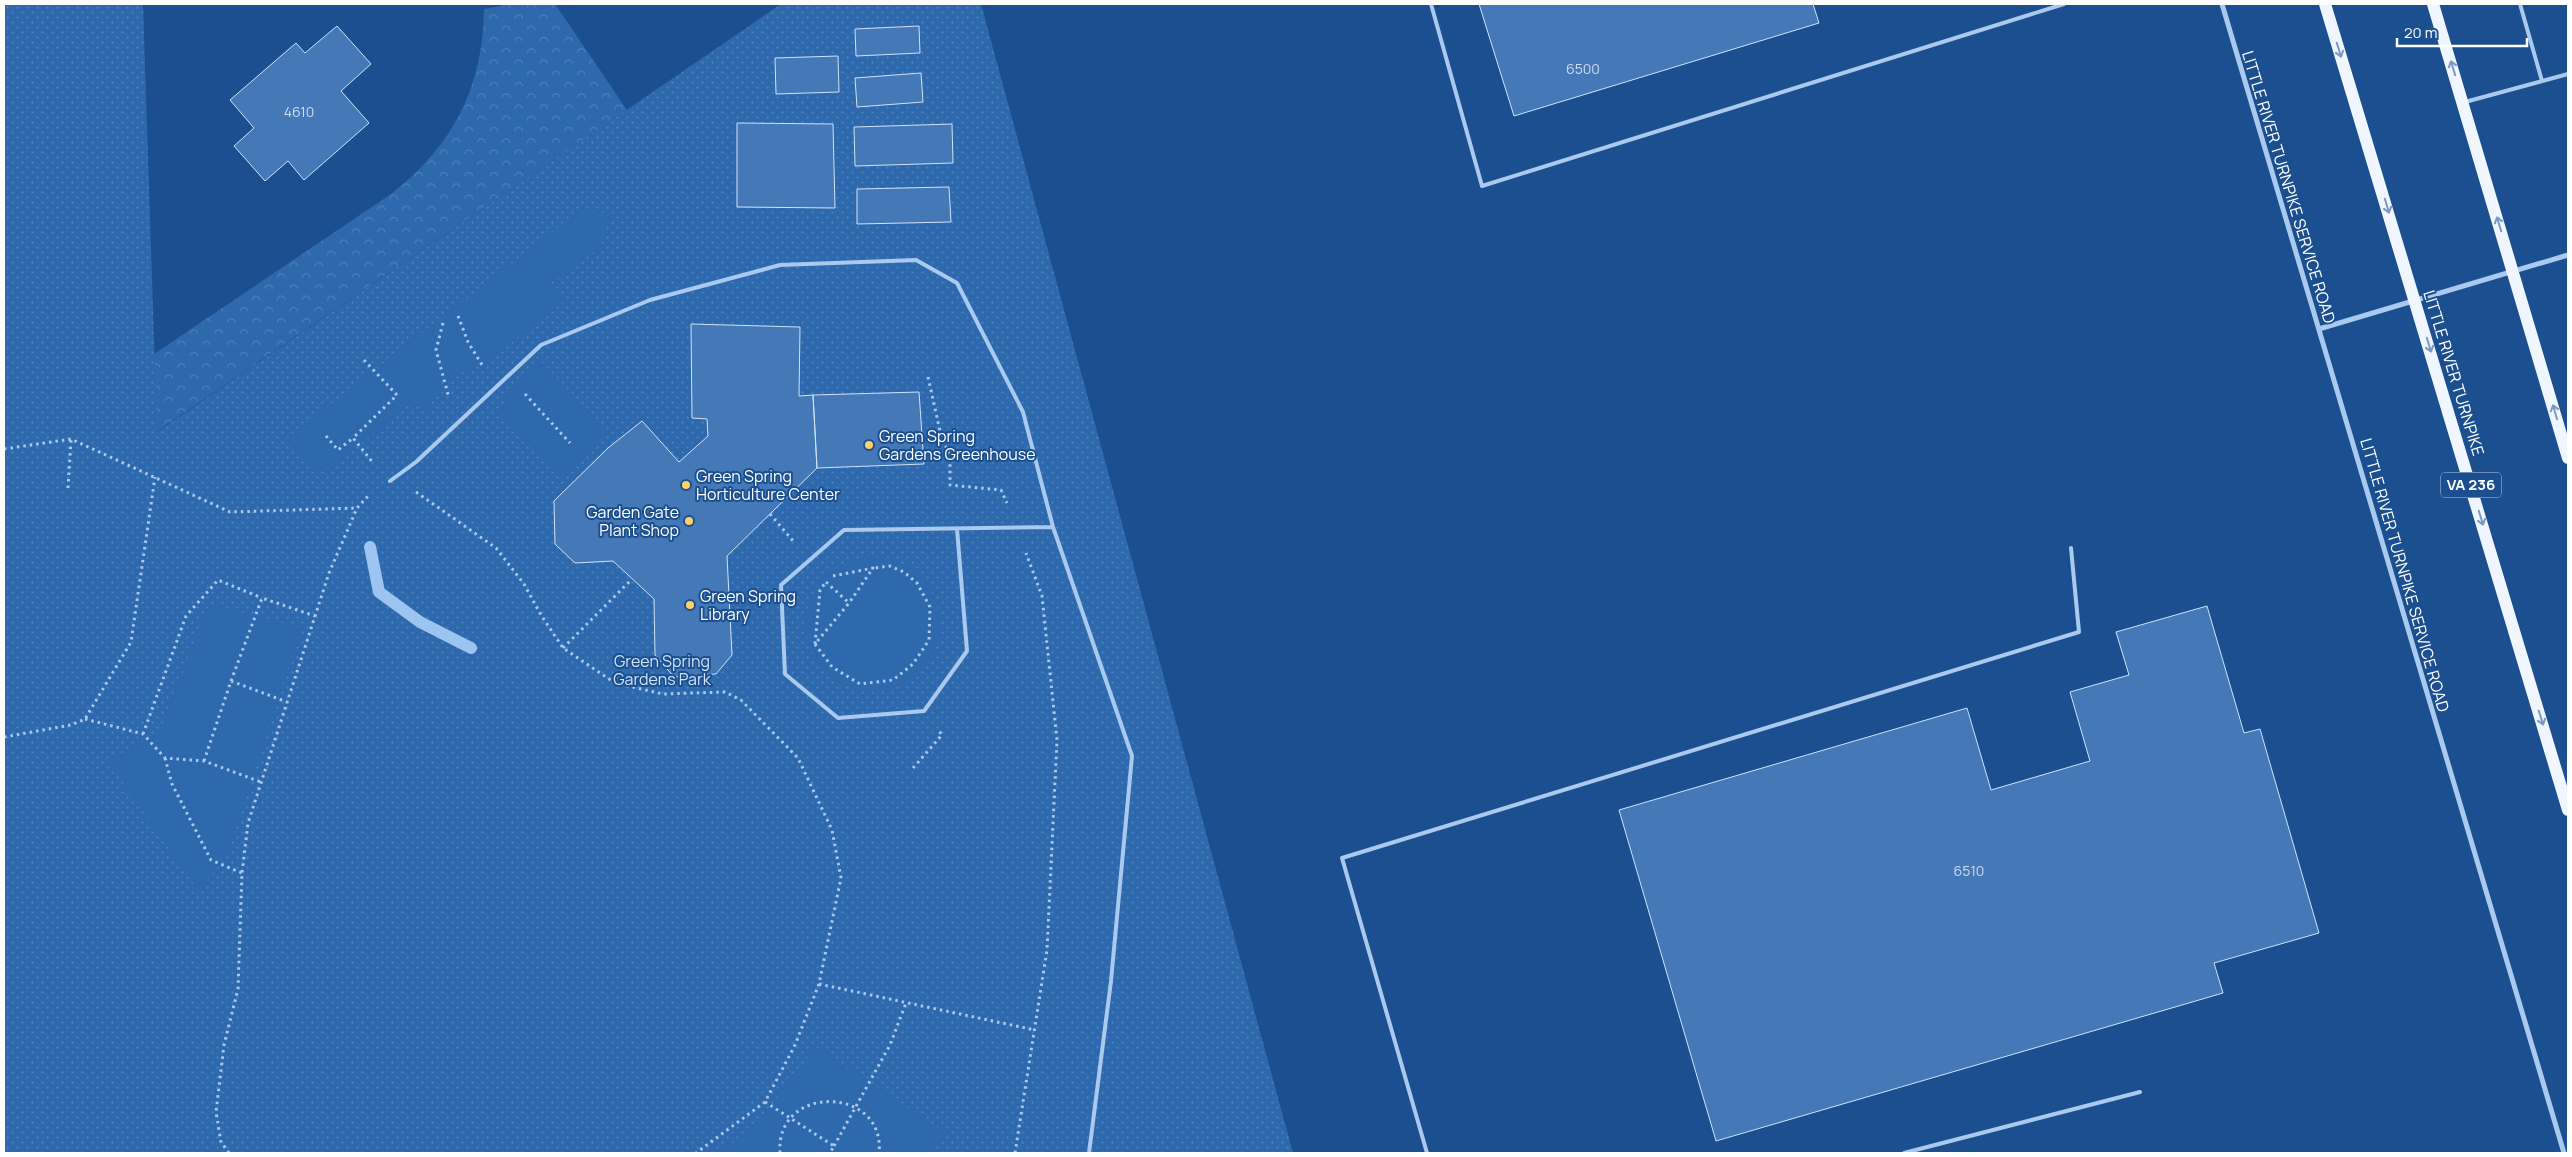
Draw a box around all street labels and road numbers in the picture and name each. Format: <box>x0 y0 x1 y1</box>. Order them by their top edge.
street label: LITTLE RIVER TURNPIKE SERVICE ROAD <box>2237 48 2341 326</box>
street label: LITTLE RIVER TURNPIKE <box>2418 287 2490 459</box>
street label: LITTLE RIVER TURNPIKE SERVICE ROAD <box>2355 436 2455 715</box>
road number: VA 236 <box>2441 472 2501 498</box>

